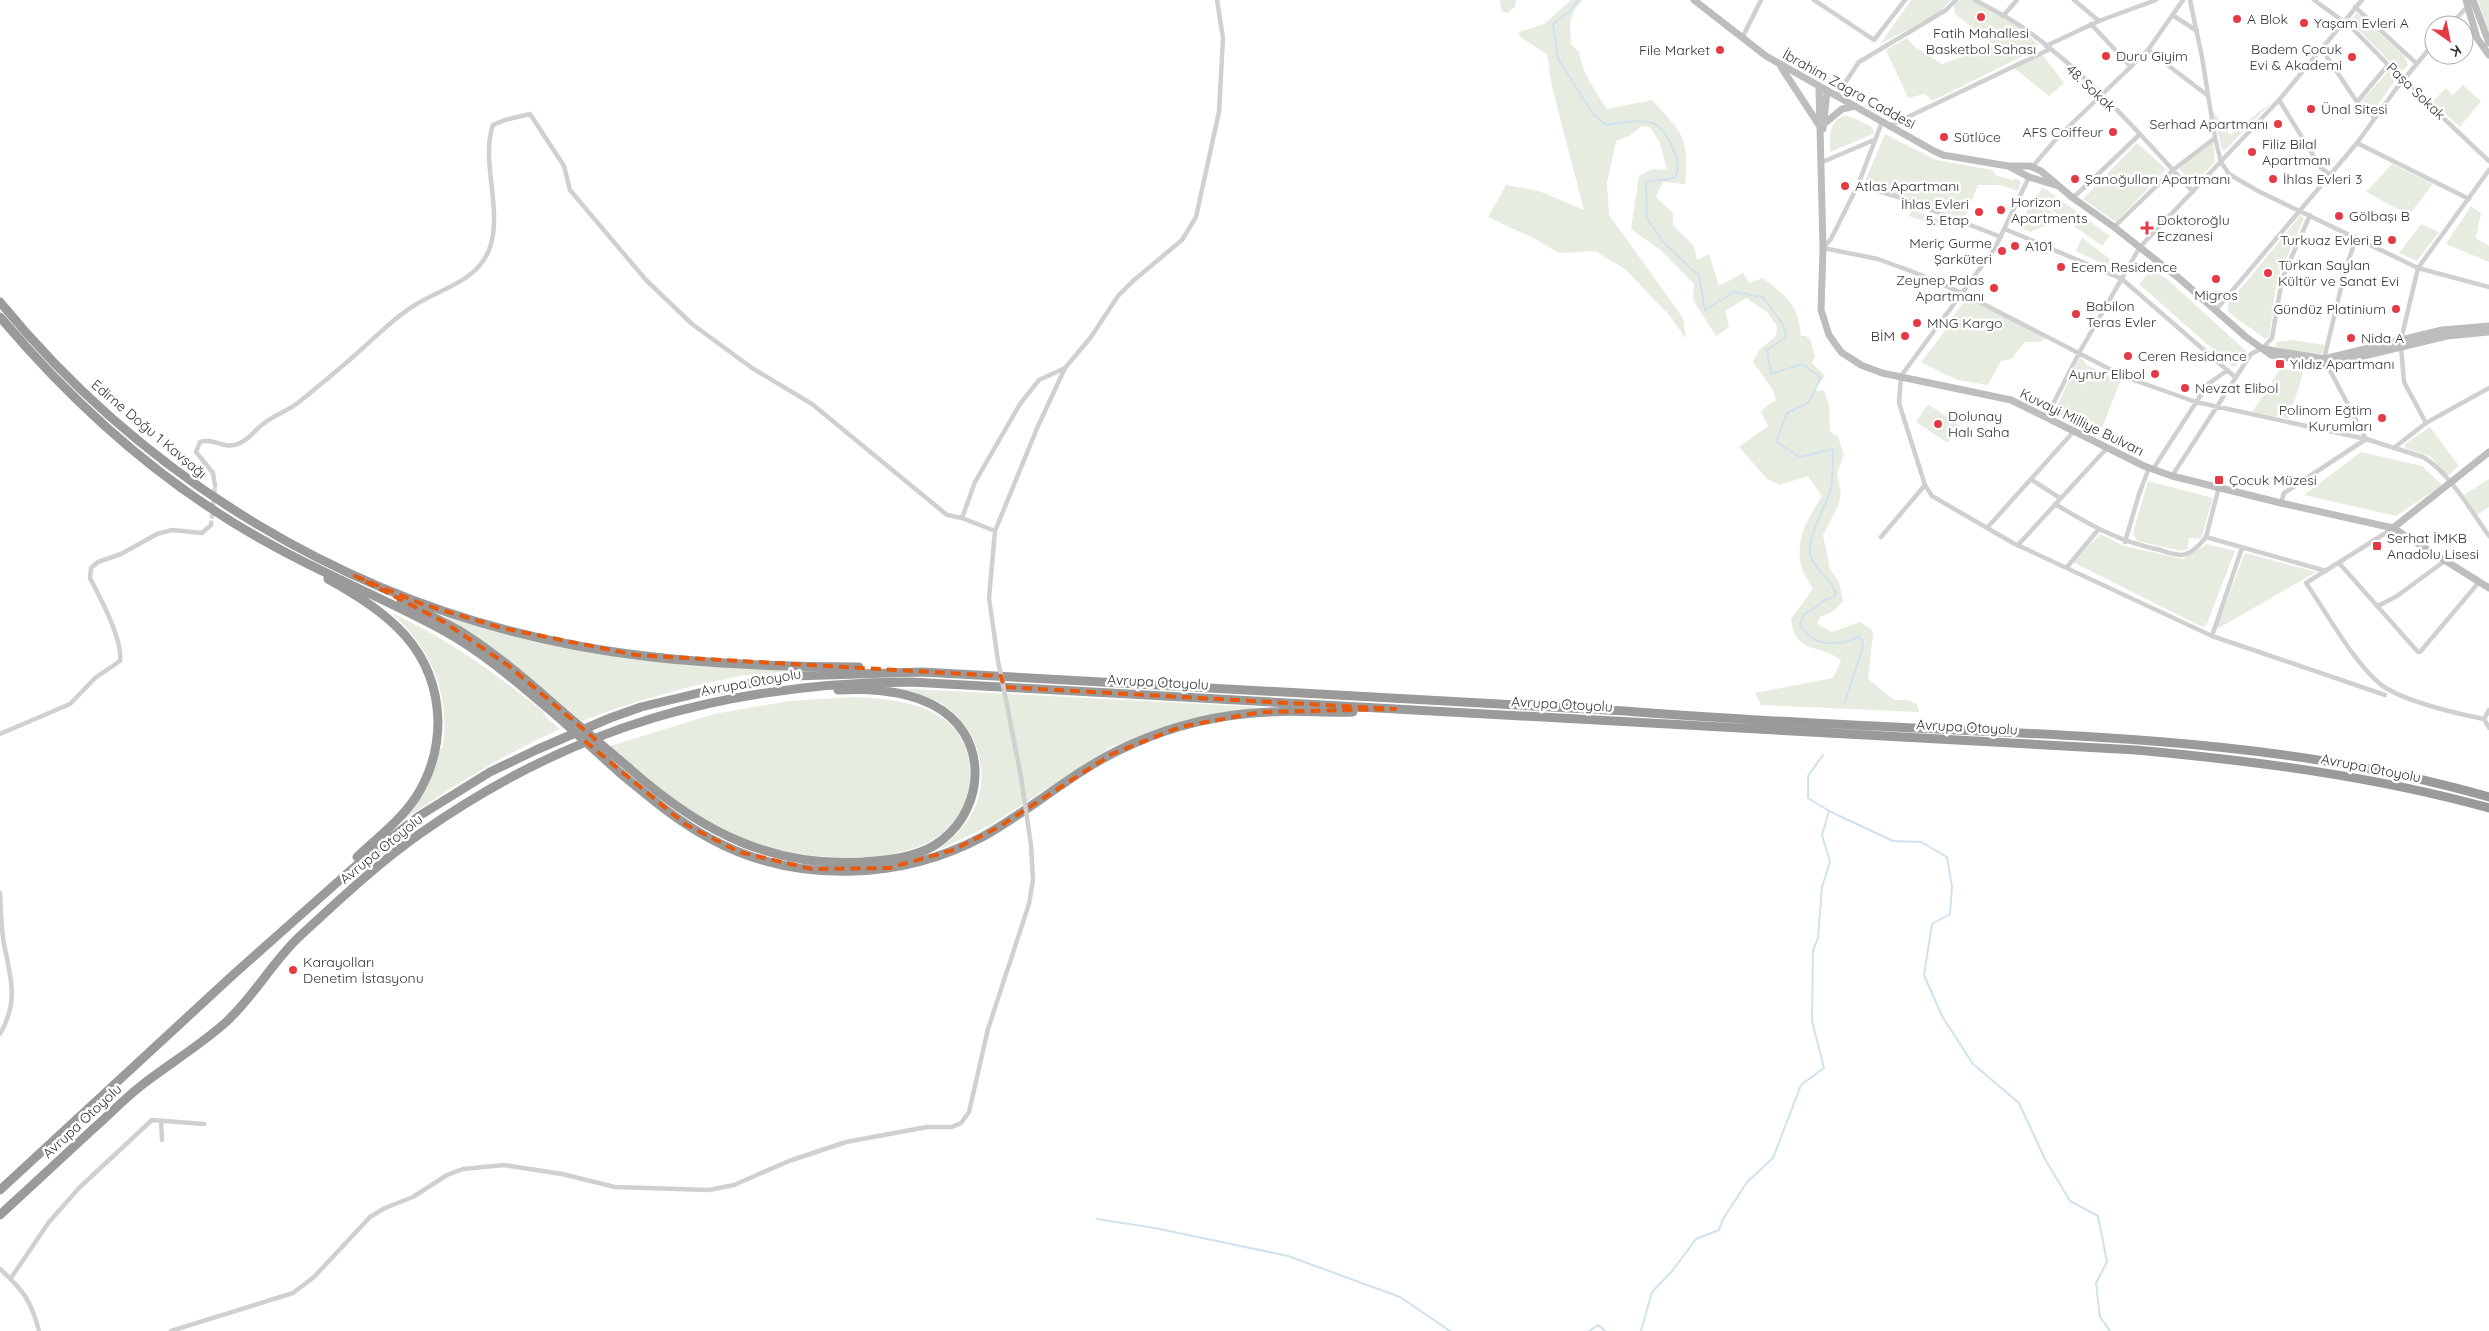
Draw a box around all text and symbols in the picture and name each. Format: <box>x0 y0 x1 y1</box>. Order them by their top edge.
place label: A Blok <box>2247 10 2288 28</box>
marker: Fatih Mahallesi Basketbol Sahası <box>1975 11 1987 23</box>
marker: A Blok <box>2231 13 2243 25</box>
place label: Yaşam Evleri A <box>2314 14 2409 32</box>
north arrow <box>2424 15 2474 65</box>
marker: Yaşam Evleri A <box>2298 17 2310 29</box>
place label: Fatih Mahallesi Basketbol Sahası <box>1926 24 2036 58</box>
place label: Badem Çocuk Evi & Akademi <box>2250 40 2342 74</box>
place label: File Market <box>1639 41 1710 59</box>
text: K <box>2447 41 2465 61</box>
marker: File Market <box>1714 44 1726 56</box>
street label: İbrahim Zagra Caddesi <box>1779 45 1919 133</box>
place label: Duru Giyim <box>2116 47 2188 65</box>
marker: Duru Giyim <box>2100 50 2112 62</box>
marker: Badem Çocuk Evi & Akademi <box>2346 51 2358 63</box>
street label: Paşa Sokak <box>2383 58 2449 124</box>
street label: 48. Sokak <box>2063 61 2119 115</box>
place label: Ünal Sitesi <box>2321 100 2388 118</box>
marker: Ünal Sitesi <box>2305 103 2317 115</box>
place label: Serhad Apartmanı <box>2150 115 2268 133</box>
marker: Serhad Apartmanı <box>2272 118 2284 130</box>
place label: AFS Coiffeur <box>2022 123 2104 141</box>
marker: AFS Coiffeur <box>2107 126 2119 138</box>
place label: Sütlüce <box>1954 128 2001 146</box>
marker: Sütlüce <box>1938 131 1950 143</box>
place label: Filiz Bilal Apartmanı <box>2262 135 2331 169</box>
marker: Filiz Bilal Apartmanı <box>2246 146 2258 158</box>
place label: Şanoğulları Apartmanı <box>2085 170 2230 188</box>
place label: İhlas Evleri 3 <box>2283 170 2362 188</box>
marker: Şanoğulları Apartmanı <box>2069 173 2081 185</box>
marker: İhlas Evleri 3 <box>2267 173 2279 185</box>
place label: Atlas Apartmanı <box>1855 177 1959 195</box>
marker: Atlas Apartmanı <box>1839 180 1851 192</box>
place label: Horizon Apartments <box>2011 193 2088 227</box>
place label: İhlas Evleri 5. Etap <box>1901 195 1969 229</box>
marker: Horizon Apartments <box>1995 204 2007 216</box>
marker: İhlas Evleri 5. Etap <box>1973 206 1985 218</box>
place label: Gölbaşı B <box>2349 207 2410 225</box>
marker: Gölbaşı B <box>2333 210 2345 222</box>
place label: Doktoroğlu Eczanesi <box>2157 211 2230 245</box>
marker: Doktoroğlu Eczanesi <box>2141 222 2153 234</box>
place label: Turkuaz Evleri B <box>2280 231 2382 249</box>
place label: Meriç Gurme Şarküteri <box>1909 234 1992 268</box>
marker: Turkuaz Evleri B <box>2386 234 2398 246</box>
place label: A101 <box>2025 237 2053 255</box>
marker: A101 <box>2009 240 2021 252</box>
marker: Meriç Gurme Şarküteri <box>1996 245 2008 257</box>
place label: Türkan Saylan Kültür ve Sanat Evi <box>2278 256 2399 290</box>
place label: Ecem Residence <box>2071 258 2177 276</box>
marker: Ecem Residence <box>2055 261 2067 273</box>
marker: Türkan Saylan Kültür ve Sanat Evi <box>2262 267 2274 279</box>
place label: Zeynep Palas Apartmanı <box>1896 271 1984 305</box>
marker: Migros <box>2210 273 2222 285</box>
marker: Zeynep Palas Apartmanı <box>1988 282 2000 294</box>
place label: Migros <box>2194 286 2238 304</box>
place label: Babilon Teras Evler <box>2086 297 2157 331</box>
place label: Gündüz Platinium <box>2273 300 2386 318</box>
marker: Gündüz Platinium <box>2390 303 2402 315</box>
marker: Babilon Teras Evler <box>2070 308 2082 320</box>
place label: MNG Kargo <box>1927 314 2002 332</box>
marker: MNG Kargo <box>1911 317 1923 329</box>
place label: BİM <box>1871 327 1895 345</box>
place label: Nida A <box>2361 329 2404 347</box>
marker: BİM <box>1899 330 1911 342</box>
marker: Nida A <box>2345 332 2357 344</box>
place label: Ceren Residance <box>2138 347 2247 365</box>
marker: Ceren Residance <box>2122 350 2134 362</box>
place label: Yıldız Apartmanı <box>2290 355 2394 373</box>
marker: Yıldız Apartmanı <box>2274 358 2286 370</box>
place label: Aynur Elibol <box>2069 365 2145 383</box>
marker: Aynur Elibol <box>2149 368 2161 380</box>
street label: Edirne Doğu 1 Kavşağı <box>88 376 210 482</box>
place label: Nevzat Elibol <box>2195 379 2279 397</box>
marker: Nevzat Elibol <box>2179 382 2191 394</box>
street label: Kuvayi Milliye Bulvarı <box>2017 384 2147 460</box>
place label: Polinom Eğtim Kurumları <box>2279 401 2372 435</box>
place label: Dolunay Halı Saha <box>1948 407 2009 441</box>
marker: Polinom Eğtim Kurumları <box>2376 412 2388 424</box>
marker: Dolunay Halı Saha <box>1932 418 1944 430</box>
place label: Çocuk Müzesi <box>2229 471 2317 489</box>
marker: Çocuk Müzesi <box>2213 474 2225 486</box>
place label: Serhat İMKB Anadolu Lisesi <box>2387 529 2479 563</box>
marker: Serhat İMKB Anadolu Lisesi <box>2371 540 2383 552</box>
street label: Avrupa Otoyolu <box>699 664 803 700</box>
street label: Avrupa Otoyolu <box>1107 670 1209 694</box>
street label: Avrupa Otoyolu <box>1511 692 1613 716</box>
street label: Avrupa Otoyolu <box>1916 715 2018 739</box>
street label: Avrupa Otoyolu <box>2319 749 2423 787</box>
street label: Avrupa Otoyolu <box>336 810 426 888</box>
place label: Karayolları Denetim İstasyonu <box>303 953 424 987</box>
marker: Karayolları Denetim İstasyonu <box>287 964 299 976</box>
street label: Avrupa Otoyolu <box>39 1080 125 1162</box>

